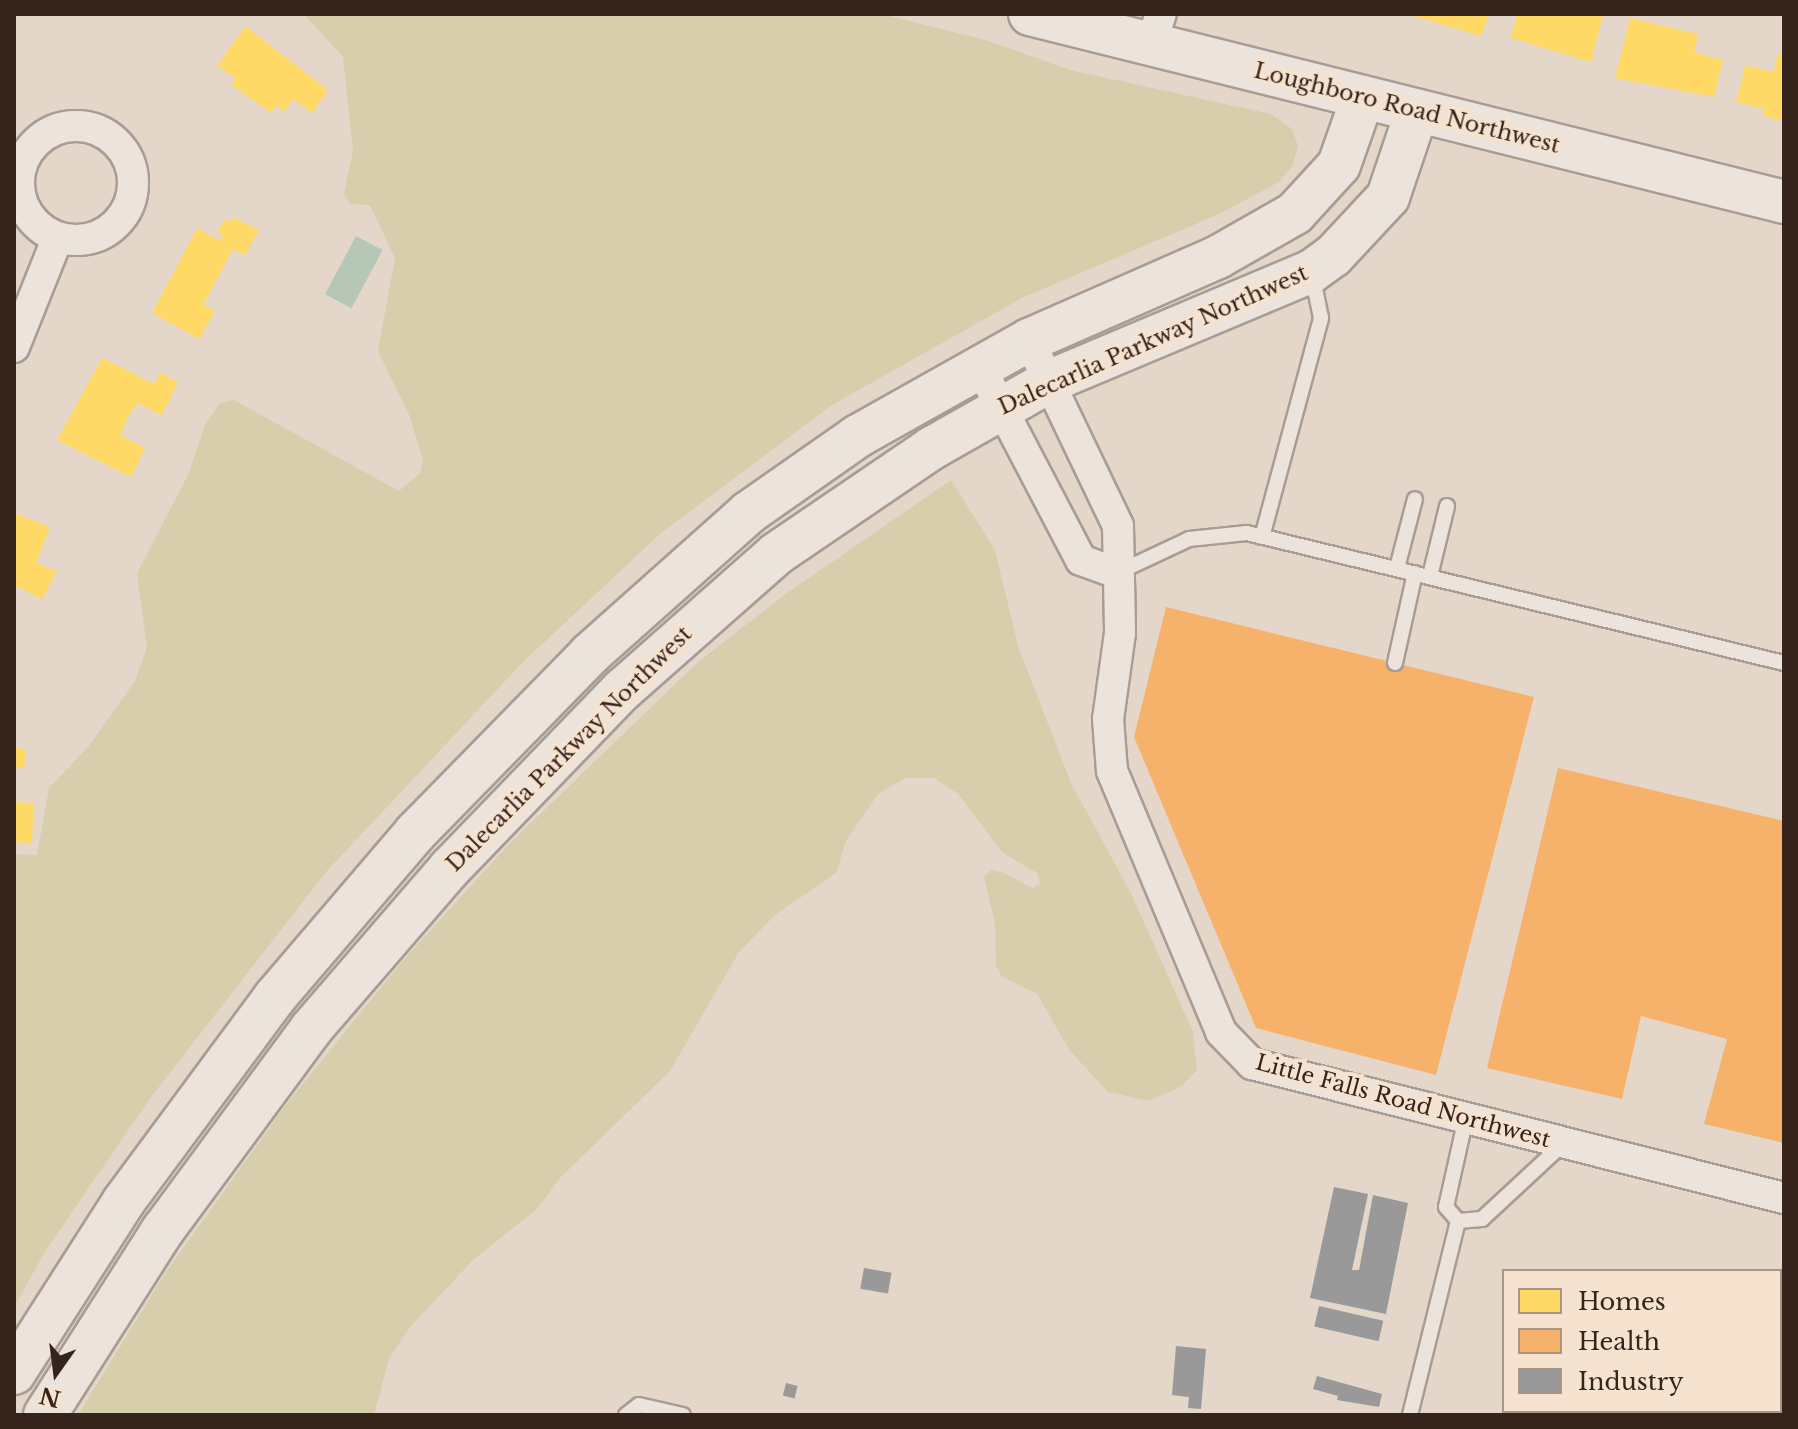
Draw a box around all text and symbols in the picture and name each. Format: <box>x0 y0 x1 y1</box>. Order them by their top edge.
street label: Loughboro Road Northwest <box>1251 57 1563 159</box>
street label: Dalecarlia Parkway Northwest <box>994 259 1312 421</box>
street label: Dalecarlia Parkway Northwest <box>441 621 697 877</box>
street label: Little Falls Road Northwest <box>1253 1049 1553 1153</box>
legend <box>1502 1269 1782 1413</box>
text: Homes <box>1578 1287 1666 1316</box>
text: Health <box>1578 1327 1660 1356</box>
north arrow <box>16 1333 96 1413</box>
text: Industry <box>1578 1367 1684 1396</box>
text: N <box>37 1381 63 1412</box>

